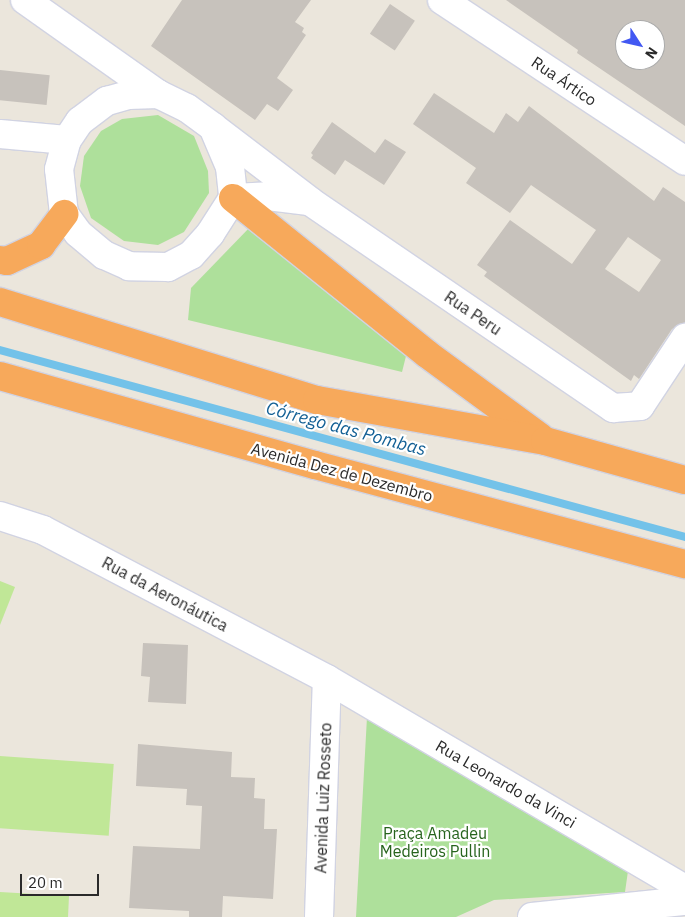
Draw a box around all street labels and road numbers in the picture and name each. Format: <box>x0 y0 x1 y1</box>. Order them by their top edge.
street label: Rua Ártico <box>528 52 600 110</box>
street label: Rua Peru <box>441 287 505 339</box>
street label: Avenida Dez de Dezembro <box>249 439 435 505</box>
street label: Rua da Aeronáutica <box>99 553 231 635</box>
street label: Avenida Luiz Rosseto <box>311 722 335 874</box>
street label: Rua Leonardo da Vinci <box>432 736 580 832</box>

